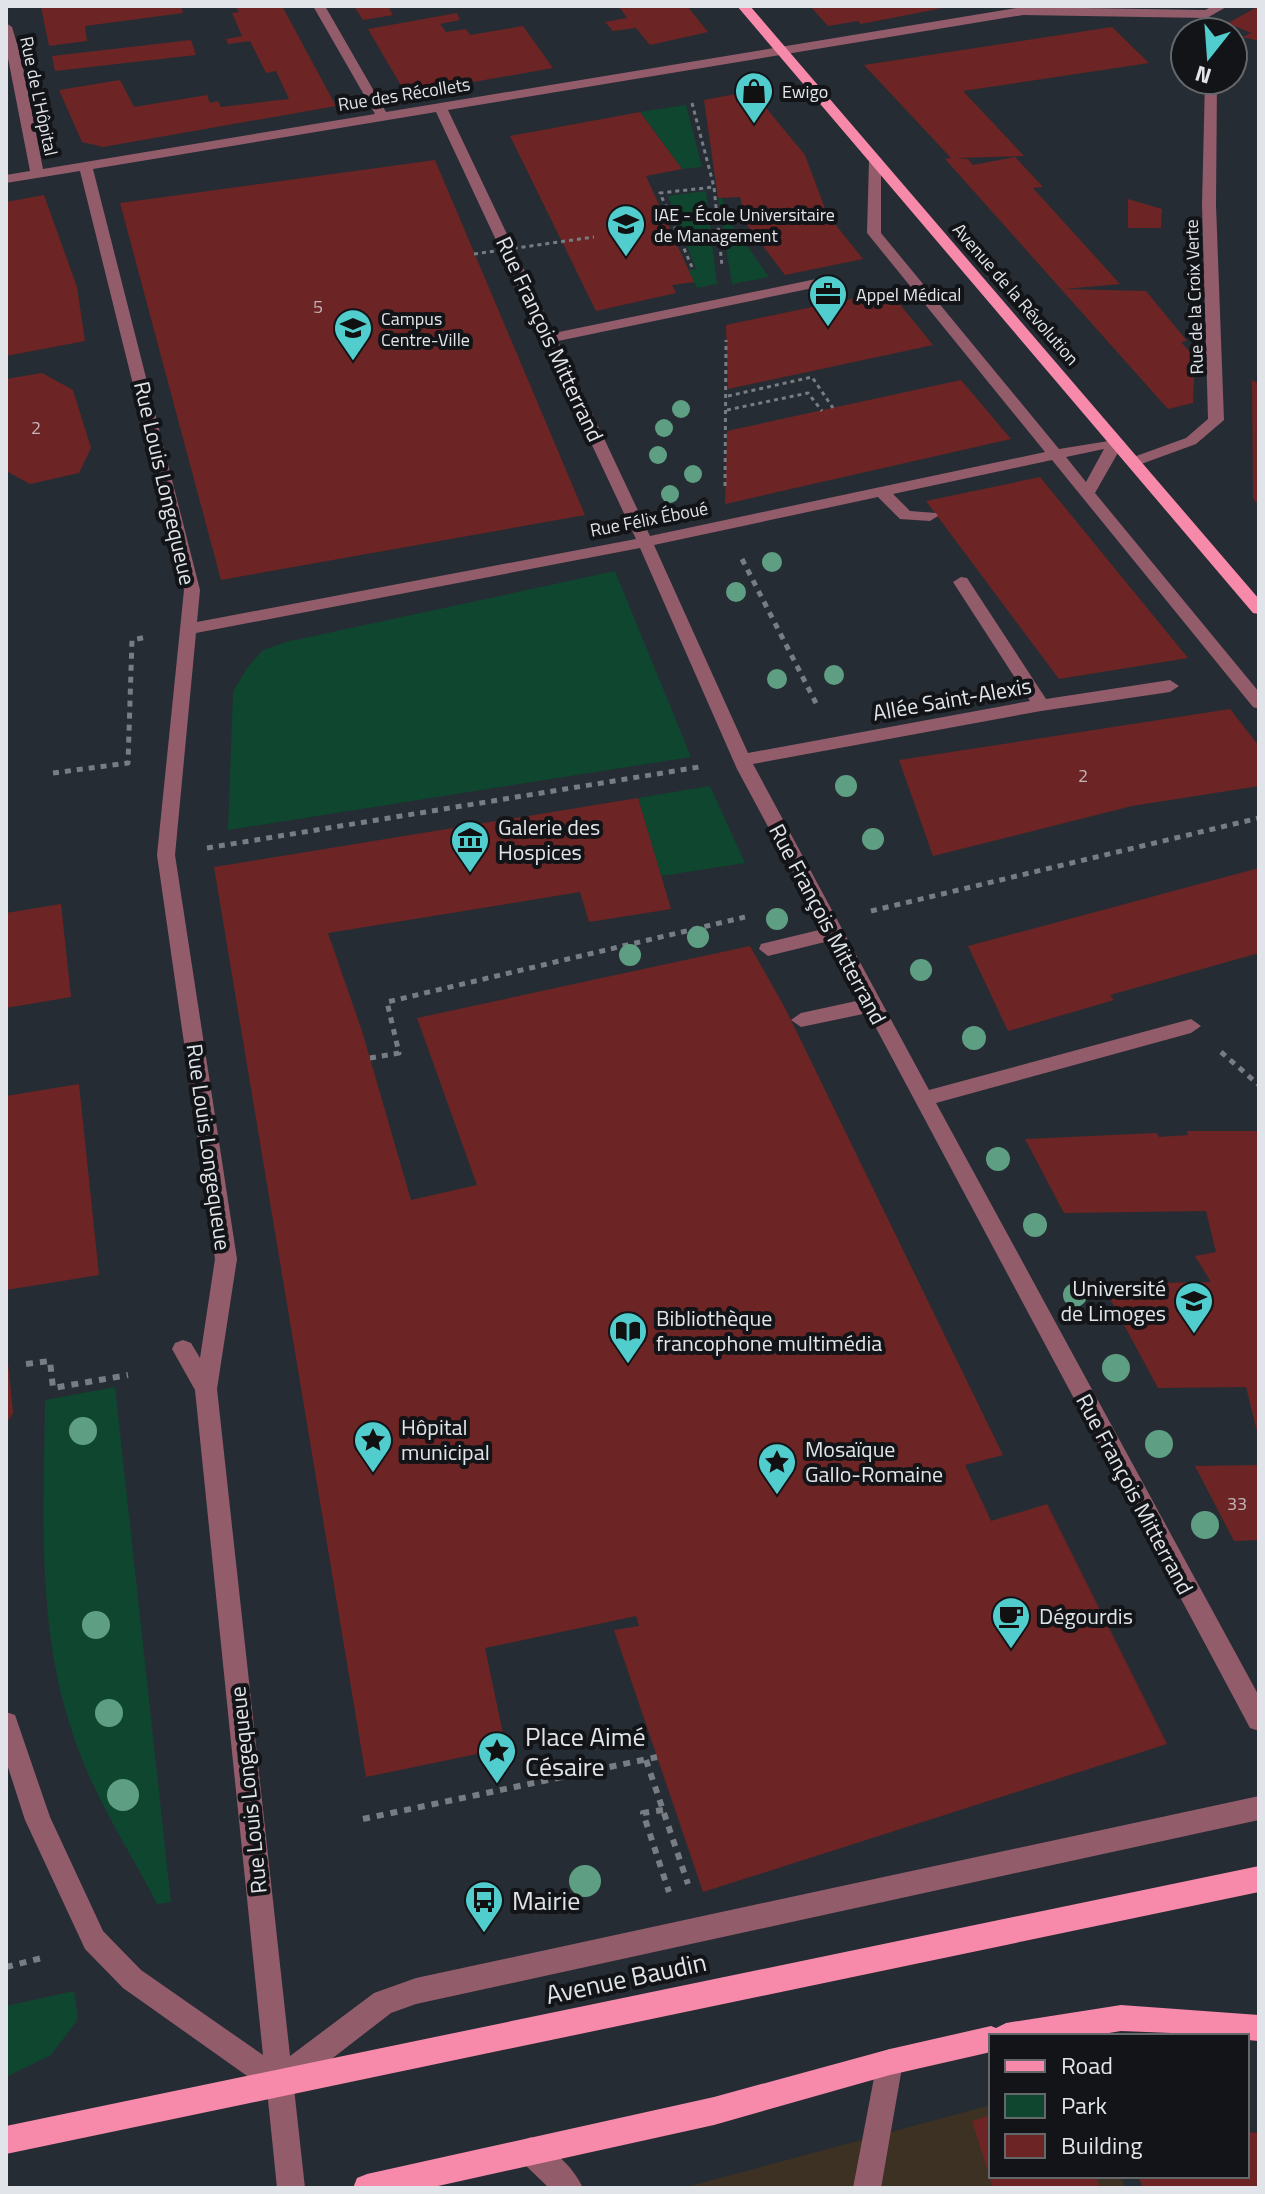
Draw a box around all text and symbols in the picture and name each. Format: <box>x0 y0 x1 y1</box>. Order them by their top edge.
north arrow <box>1169 16 1249 96</box>
street label: Rue de L'Hôpital <box>13 34 65 158</box>
text: N <box>1191 57 1215 94</box>
street label: Rue des Récollets <box>336 70 472 118</box>
shop icon: Ewigo <box>733 70 775 125</box>
place label: Ewigo <box>782 78 828 105</box>
place label: IAE - École Universitaire de Management <box>654 201 835 249</box>
school or university icon: IAE - École Universitaire de Management <box>605 203 647 258</box>
street label: Avenue de la Révolution <box>946 217 1086 371</box>
street label: Rue de la Croix Verte <box>1178 219 1210 375</box>
street label: Rue François Mitterrand <box>487 231 613 447</box>
office icon: Appel Médical <box>807 273 849 328</box>
place label: Appel Médical <box>856 281 962 308</box>
house number: 5 <box>313 293 323 320</box>
place label: Campus Centre-Ville <box>381 305 470 353</box>
school or university icon: Campus Centre-Ville <box>332 307 374 362</box>
street label: Rue Louis Longequeue <box>125 378 205 588</box>
house number: 2 <box>31 414 41 441</box>
street label: Rue Félix Éboué <box>588 494 710 544</box>
street label: Allée Saint-Alexis <box>870 668 1034 730</box>
house number: 2 <box>1078 762 1088 789</box>
place label: Galerie des Hospices <box>498 810 600 869</box>
street label: Rue François Mitterrand <box>761 817 895 1031</box>
museum icon: Galerie des Hospices <box>449 819 491 874</box>
street label: Rue Louis Longequeue <box>178 1042 240 1252</box>
place label: Université de Limoges <box>1060 1271 1166 1330</box>
school or university icon: Université de Limoges <box>1173 1280 1215 1335</box>
place label: Bibliothèque francophone multimédia <box>656 1301 882 1360</box>
library icon: Bibliothèque francophone multimédia <box>607 1310 649 1365</box>
street label: Rue François Mitterrand <box>1068 1387 1202 1601</box>
place label: Hôpital municipal <box>401 1410 490 1469</box>
place icon: Hôpital municipal <box>352 1419 394 1474</box>
place label: Mosaïque Gallo-Romaine <box>805 1432 943 1491</box>
place icon: Mosaïque Gallo-Romaine <box>756 1441 798 1496</box>
house number: 33 <box>1227 1490 1247 1517</box>
cafe icon: Dégourdis <box>990 1595 1032 1650</box>
place label: Dégourdis <box>1039 1599 1133 1633</box>
street label: Rue Louis Longequeue <box>220 1685 276 1895</box>
place label: Place Aimé Césaire <box>525 1717 646 1786</box>
place icon: Place Aimé Césaire <box>476 1730 518 1785</box>
bus stop icon: Mairie <box>463 1879 505 1934</box>
place label: Mairie <box>512 1881 580 1920</box>
street label: Avenue Baudin <box>542 1942 710 2014</box>
legend <box>989 2034 1249 2178</box>
text: Road <box>1061 2047 1113 2083</box>
text: Park <box>1061 2087 1107 2123</box>
text: Building <box>1061 2127 1143 2163</box>

